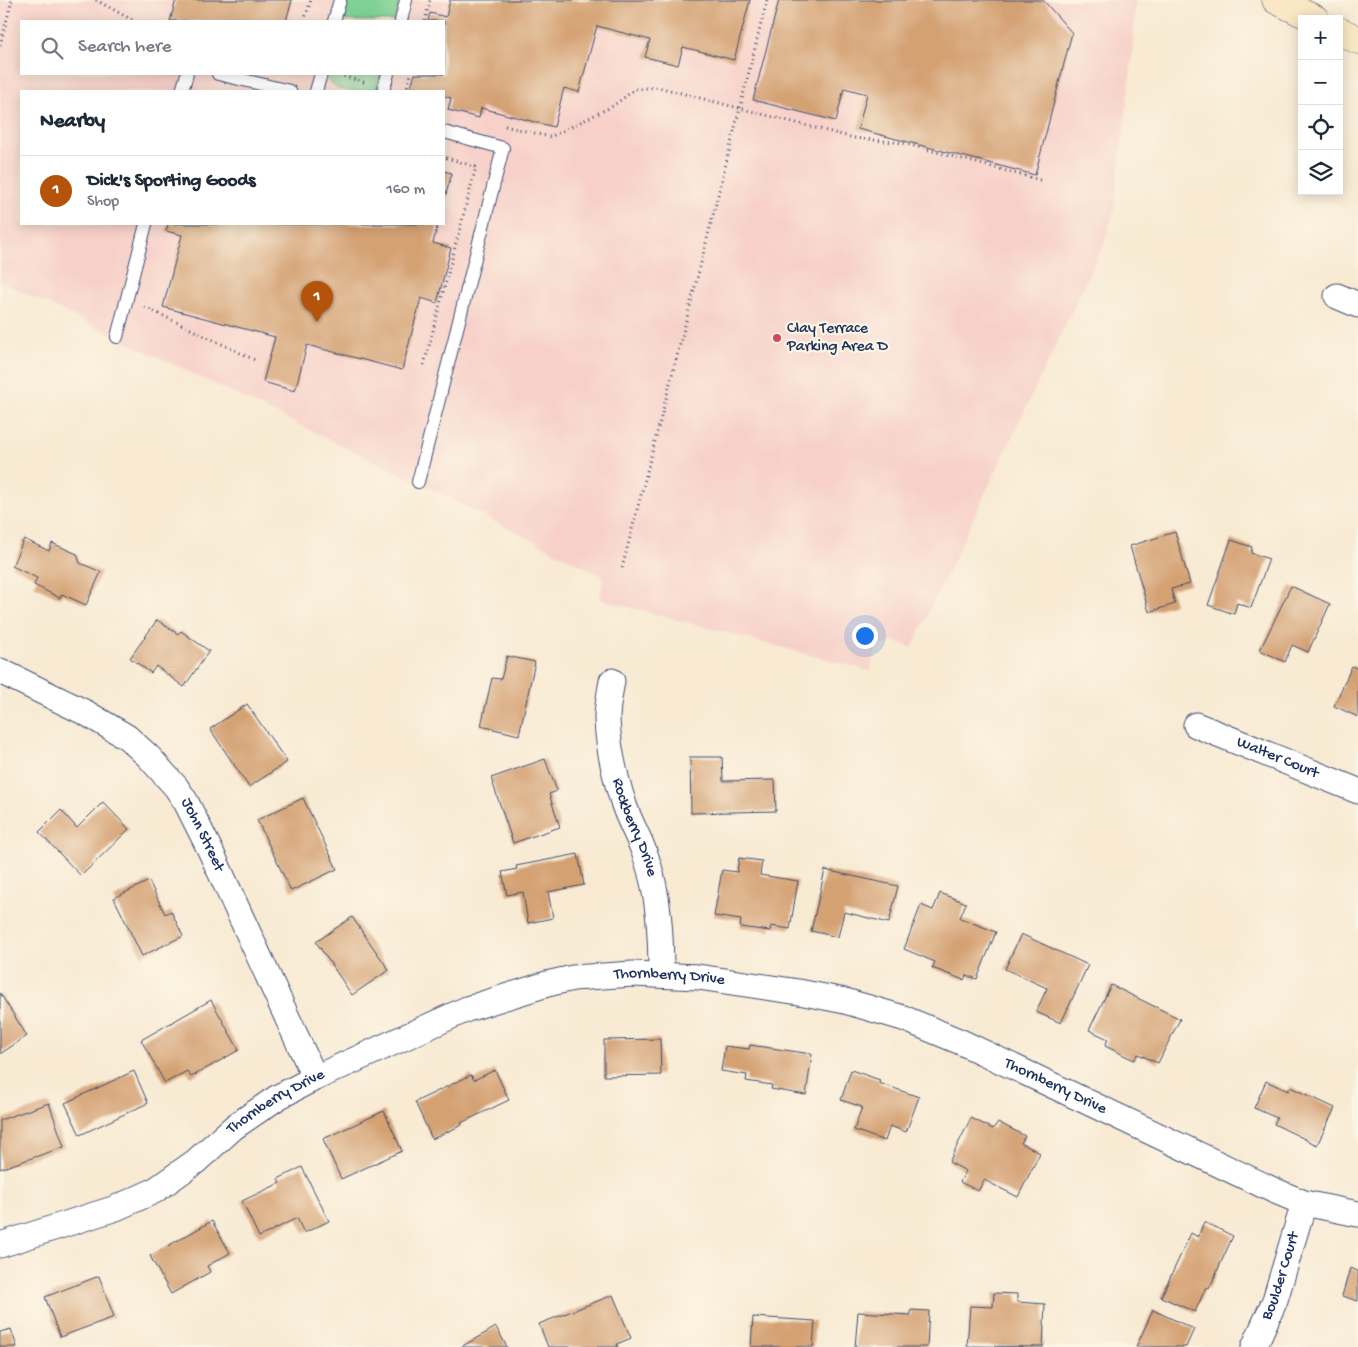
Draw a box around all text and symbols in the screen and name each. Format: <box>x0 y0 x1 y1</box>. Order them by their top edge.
map controls <box>1298 15 1343 195</box>
button: + <box>1298 15 1343 60</box>
search box <box>20 20 445 75</box>
icon: search <box>38 34 66 62</box>
text: Search here <box>78 36 172 59</box>
button: − <box>1298 60 1343 105</box>
button: locate <box>1298 105 1343 150</box>
text: Nearby <box>40 110 105 135</box>
button: layers <box>1298 150 1343 195</box>
text: Dick's Sporting Goods <box>87 170 256 193</box>
text: 1 <box>53 181 59 200</box>
text: 160 m <box>386 181 425 200</box>
text: Shop <box>87 193 119 212</box>
pin: 1 <box>301 281 333 322</box>
place label: Clay Terrace Parking Area D <box>786 320 889 357</box>
marker: Clay Terrace Parking Area D <box>771 332 783 344</box>
your location <box>852 623 878 649</box>
street label: Walter Court <box>1234 733 1323 784</box>
street label: Rockberry Drive <box>607 776 661 879</box>
street label: John Street <box>176 795 229 876</box>
street label: Thornberry Drive <box>613 964 727 990</box>
street label: Thornberry Drive <box>1000 1054 1110 1119</box>
street label: Thornberry Drive <box>222 1065 328 1139</box>
street label: Boulder Court <box>1257 1229 1305 1324</box>

